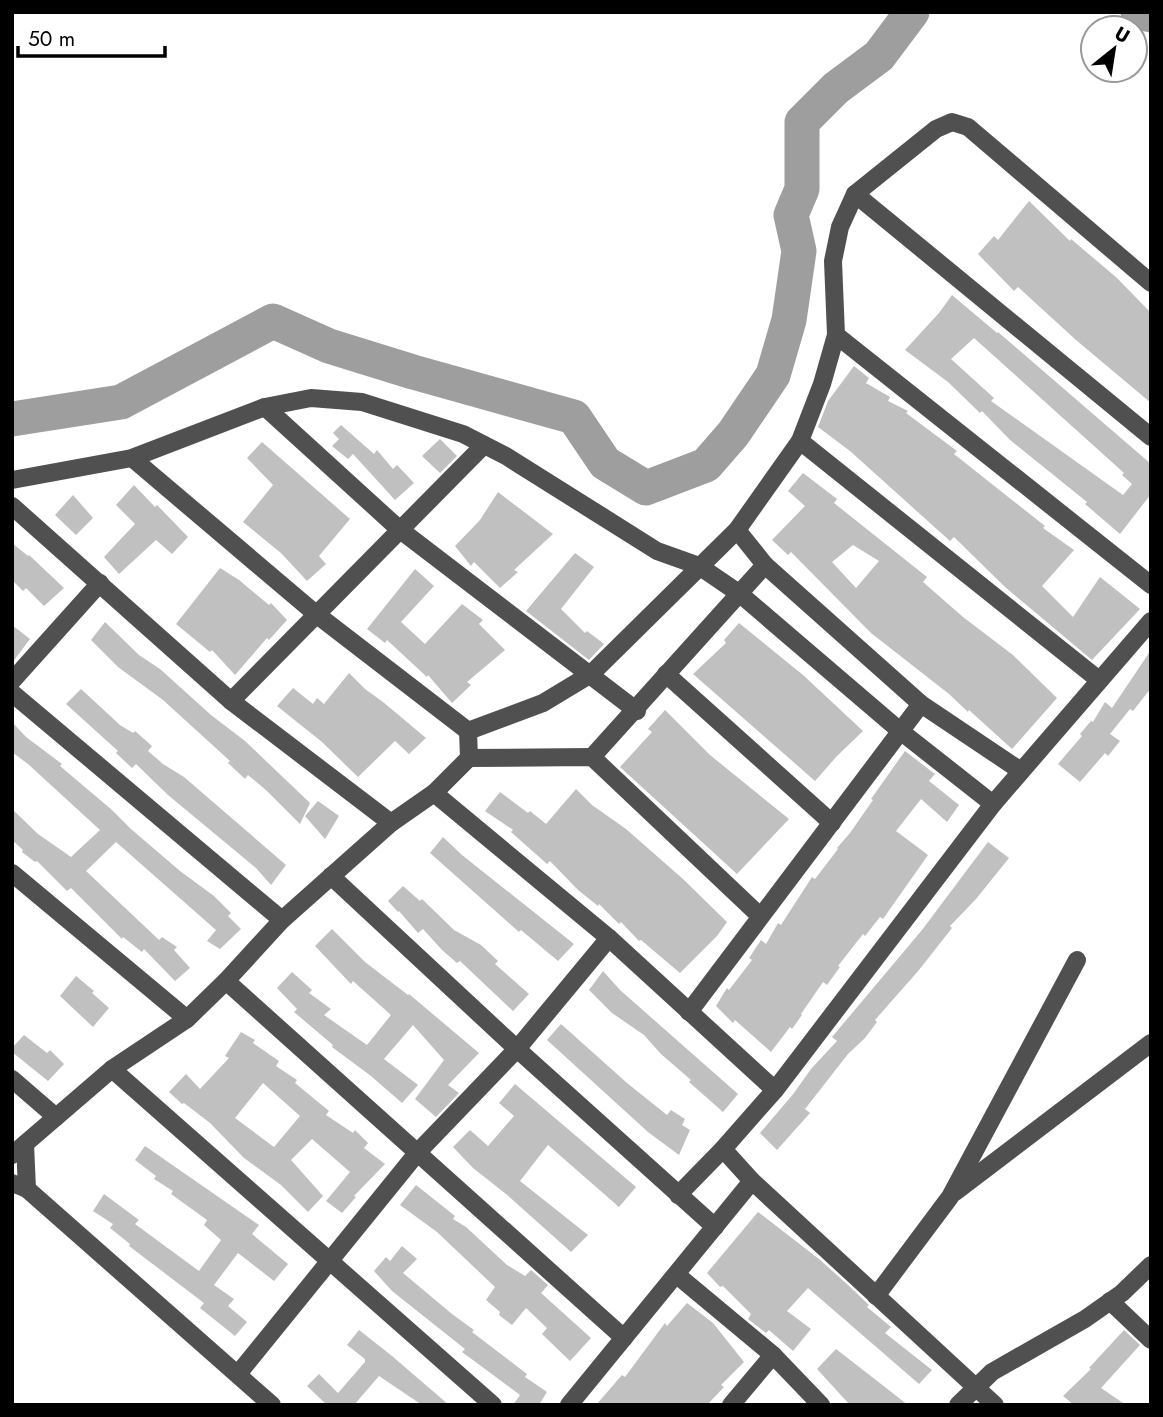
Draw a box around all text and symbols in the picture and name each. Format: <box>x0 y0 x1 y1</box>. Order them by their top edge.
scale bar <box>18 14 164 58</box>
north arrow <box>1079 14 1149 84</box>
text: U <box>1110 20 1135 50</box>
text: 50 m <box>28 24 75 54</box>

